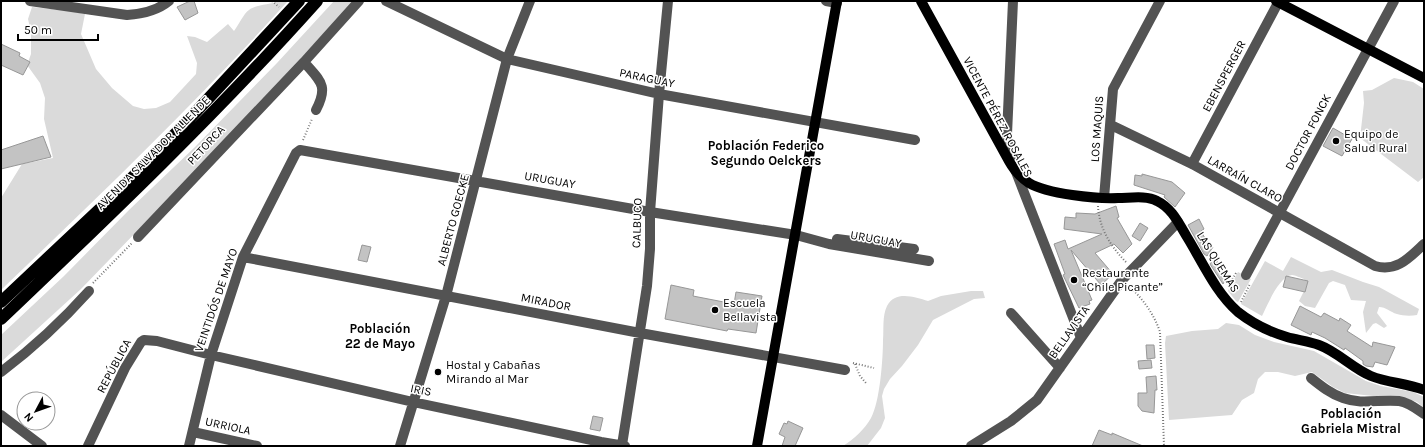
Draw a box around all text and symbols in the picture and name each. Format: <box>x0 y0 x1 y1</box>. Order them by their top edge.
scale bar <box>18 16 98 42</box>
text: 50 m <box>24 23 52 37</box>
street label: EBENSPERGER <box>1199 38 1249 114</box>
street label: VICENTE PÉREZ ROSALES <box>960 54 1037 180</box>
street label: PARAGUAY <box>618 65 676 91</box>
street label: DOCTOR FONCK <box>1282 91 1334 172</box>
street label: AVENIDA SALVADOR ALLENDE <box>93 93 213 213</box>
street label: LOS MAQUIS <box>1088 95 1106 163</box>
street label: PETORCA <box>184 122 228 168</box>
place label: Equipo de Salud Rural <box>1344 127 1407 155</box>
marker: Equipo de Salud Rural <box>1331 136 1341 146</box>
district label: Población Federico Segundo Oelckers <box>708 138 824 168</box>
street label: LARRAÍN CLARO <box>1205 152 1286 205</box>
street label: URUGUAY <box>523 169 577 191</box>
street label: ALBERTO GOECKE <box>434 173 472 267</box>
street label: CALBUCO <box>629 197 645 248</box>
street label: URUGUAY <box>849 228 903 250</box>
street label: LAS QUEMAS <box>1194 229 1242 295</box>
street label: VEINTIDÓS DE MAYO <box>191 246 240 354</box>
place label: Restaurante “Chile Picante” <box>1082 266 1163 294</box>
marker: Restaurante “Chile Picante” <box>1069 275 1079 285</box>
street label: MIRADOR <box>520 290 572 314</box>
place label: Escuela Bellavista <box>723 296 777 324</box>
street label: BELLAVISTA <box>1046 303 1093 361</box>
marker: Escuela Bellavista <box>710 305 720 315</box>
district label: Población 22 de Mayo <box>345 321 415 351</box>
street label: REPÚBLICA <box>93 336 134 395</box>
place label: Hostal y Cabañas Mirando al Mar <box>446 358 540 386</box>
marker: Hostal y Cabañas Mirando al Mar <box>433 367 443 377</box>
street label: IRIS <box>409 381 433 399</box>
north arrow <box>16 391 56 431</box>
district label: Población Gabriela Mistral <box>1301 406 1401 436</box>
text: N <box>21 410 36 424</box>
street label: URRIOLA <box>204 414 252 438</box>

